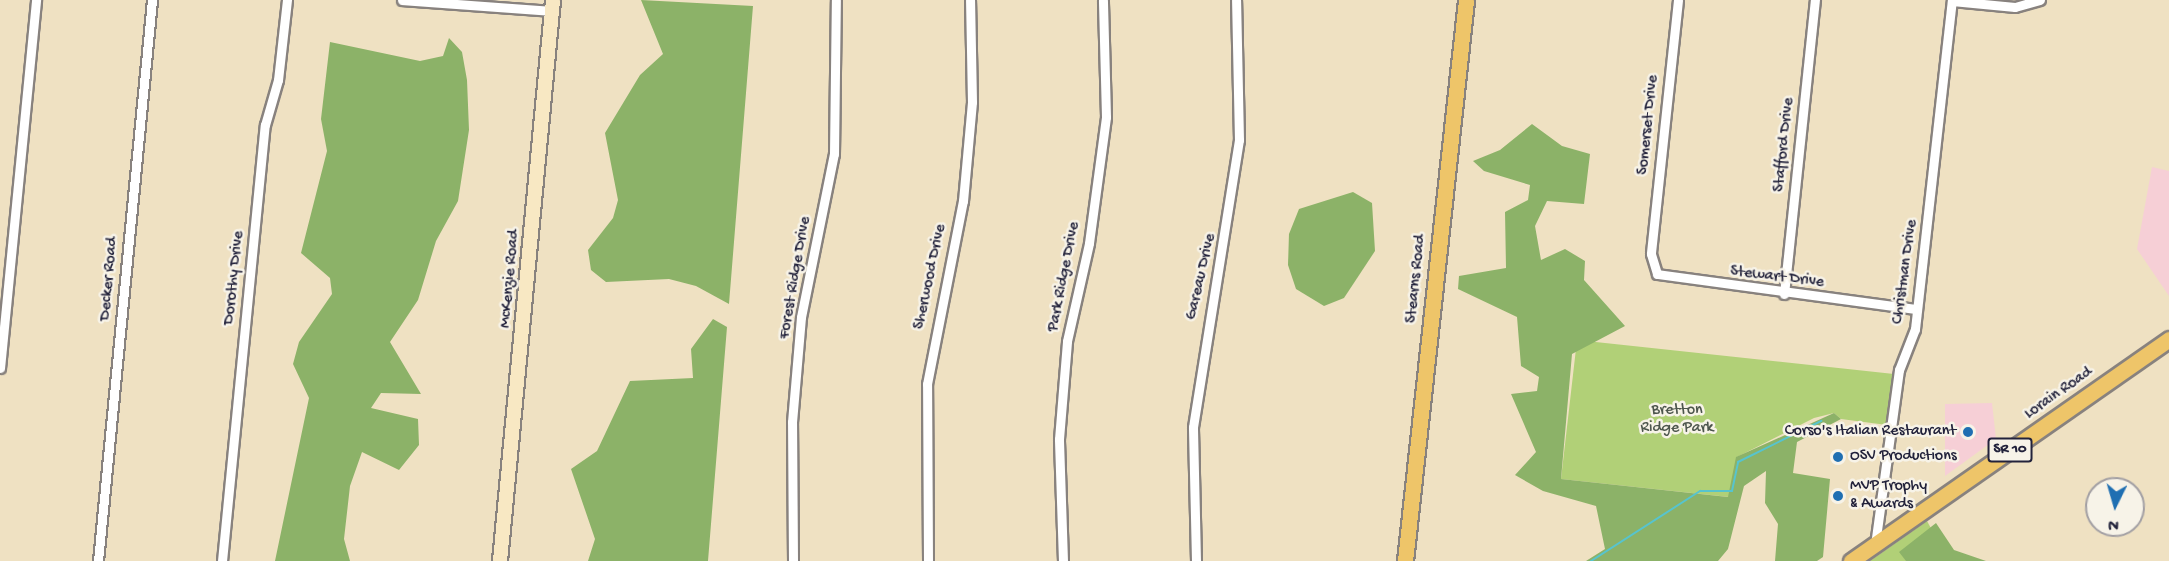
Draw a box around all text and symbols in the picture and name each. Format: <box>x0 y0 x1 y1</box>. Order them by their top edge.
street label: Somerset Drive <box>1634 74 1664 176</box>
street label: Stafford Drive <box>1771 97 1799 193</box>
street label: Forest Ridge Drive <box>776 215 816 341</box>
street label: Christman Drive <box>1889 219 1923 325</box>
street label: Park Ridge Drive <box>1045 220 1085 334</box>
street label: Sherwood Drive <box>910 223 952 331</box>
street label: McKenzie Road <box>497 229 525 329</box>
street label: Dorothy Drive <box>221 230 249 326</box>
street label: Gareau Drive <box>1183 232 1221 322</box>
street label: Stearns Road <box>1403 234 1431 324</box>
street label: Decker Road <box>97 236 123 322</box>
street label: Stewart Drive <box>1729 263 1825 293</box>
street label: Lorain Road <box>2021 364 2097 424</box>
park label: Bretton Ridge Park <box>1641 401 1713 439</box>
place label: Corso's Italian Restaurant <box>1785 422 1956 442</box>
marker: Corso's Italian Restaurant <box>1961 425 1975 439</box>
road number: SR 10 <box>1988 438 2032 462</box>
place label: OSV Productions <box>1850 447 1957 467</box>
marker: OSV Productions <box>1831 450 1845 464</box>
place label: MVP Trophy & Awards <box>1850 477 1927 515</box>
north arrow <box>2085 477 2145 537</box>
marker: MVP Trophy & Awards <box>1831 489 1845 503</box>
text: N <box>2108 514 2120 533</box>

